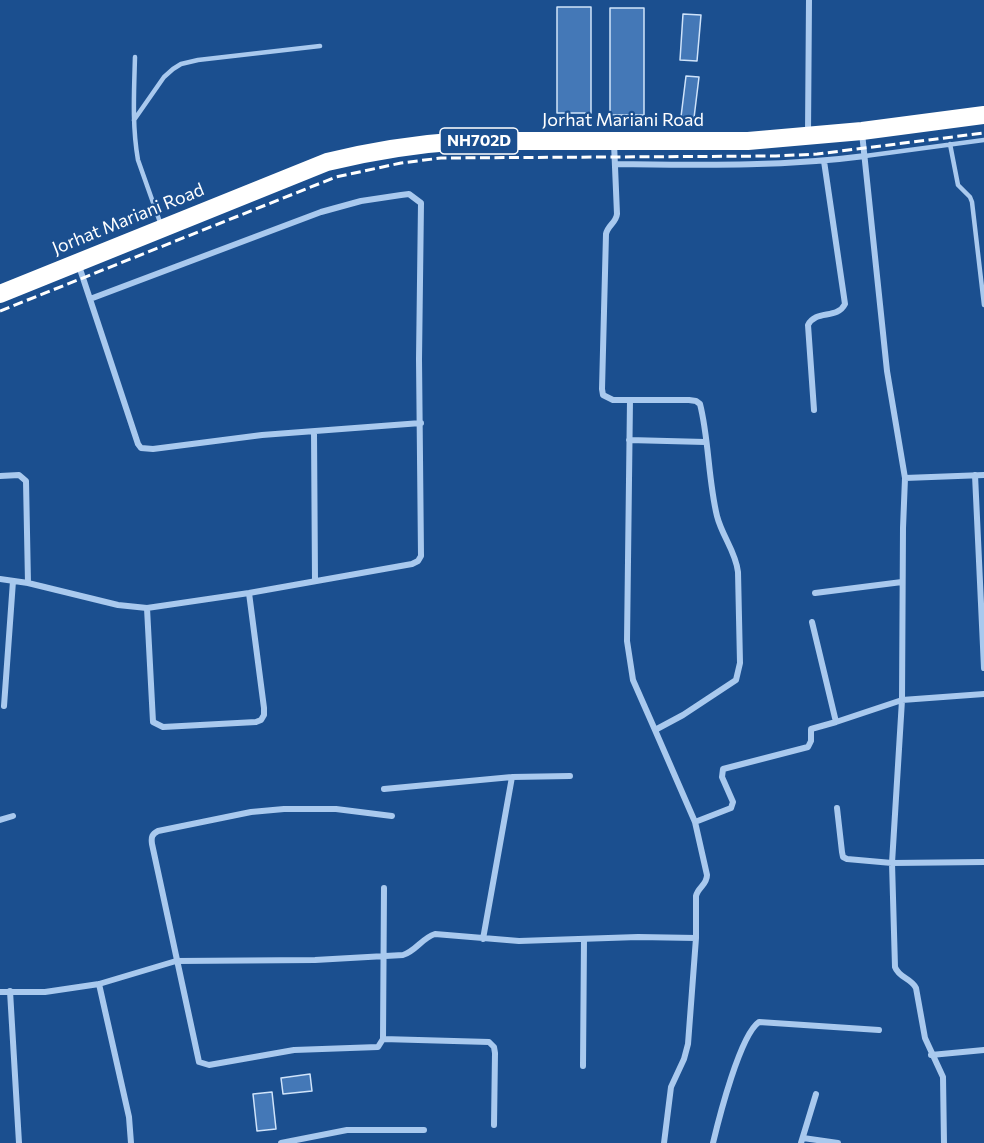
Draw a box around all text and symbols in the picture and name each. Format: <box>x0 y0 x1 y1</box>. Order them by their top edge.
street label: Jorhat Mariani Road <box>542 109 704 131</box>
road number: NH702D <box>440 128 518 154</box>
street label: Jorhat Mariani Road <box>49 179 207 259</box>

